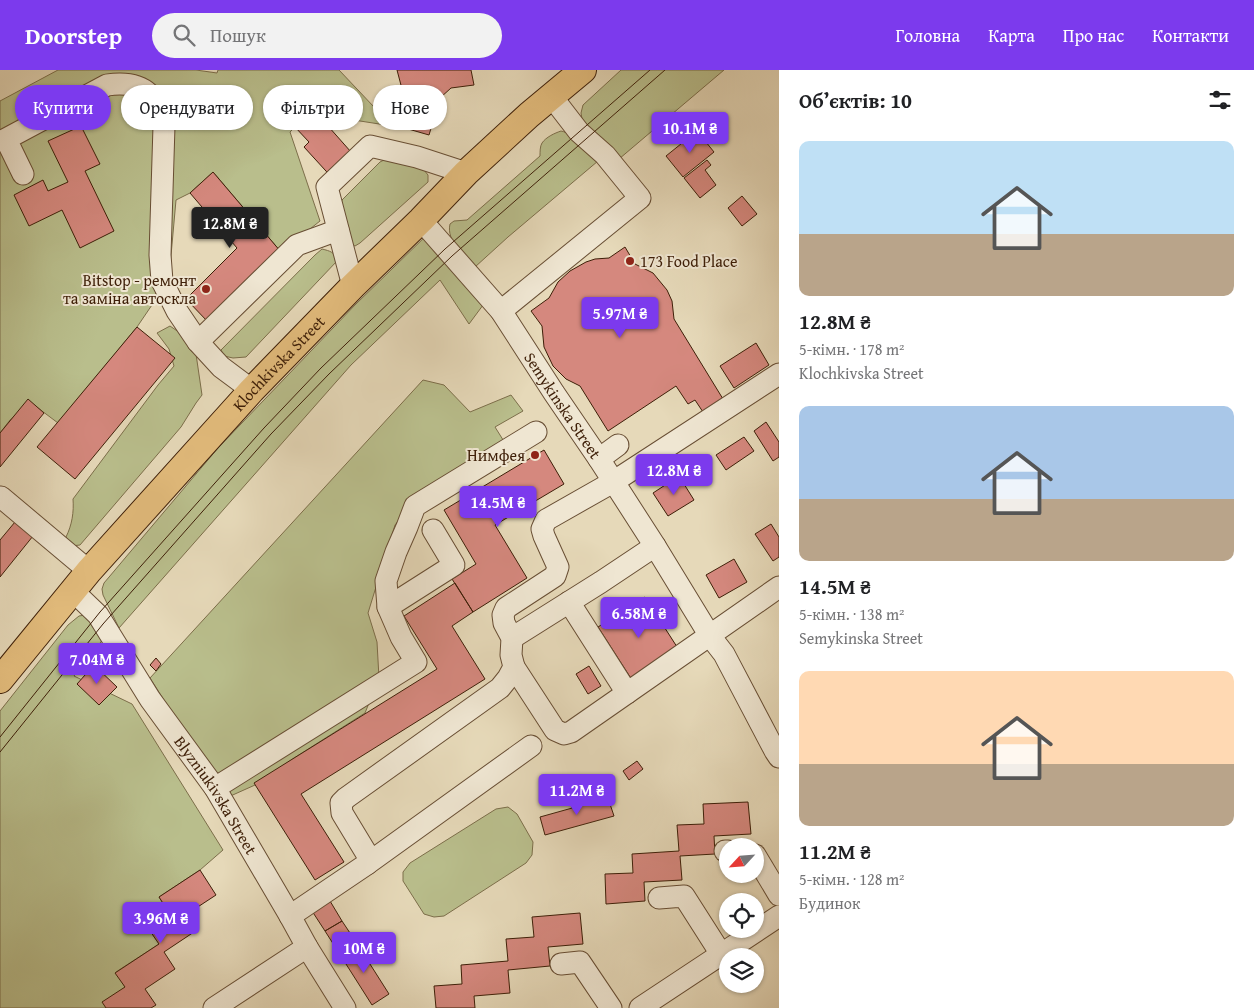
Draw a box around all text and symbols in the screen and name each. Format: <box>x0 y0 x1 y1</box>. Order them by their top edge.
search box <box>152 13 502 58</box>
text: Doorstep <box>25 18 122 53</box>
icon: search <box>170 21 198 49</box>
text: Пошук <box>210 21 266 49</box>
text: Головна <box>895 22 960 49</box>
text: Карта <box>988 22 1035 49</box>
text: Про нас <box>1063 22 1124 49</box>
text: Контакти <box>1152 22 1229 49</box>
chip: Купити <box>15 85 111 130</box>
chip: Орендувати <box>121 85 253 130</box>
chip: Фільтри <box>263 85 363 130</box>
chip: Нове <box>373 85 447 130</box>
text: Об’єктів: 10 <box>799 85 912 116</box>
icon: filters <box>1206 86 1234 114</box>
pin: 10.1M ₴ <box>644 112 736 154</box>
text: 10.1M ₴ <box>663 116 717 140</box>
icon: home <box>972 173 1062 263</box>
pin: 12.8M ₴ <box>184 206 276 249</box>
text: 12.8M ₴ <box>203 211 257 235</box>
place label: 173 Food Place <box>640 249 737 273</box>
marker: 173 Food Place <box>624 255 636 267</box>
place label: Bitstop - ремонт та заміна автоскла <box>63 268 196 310</box>
marker: Bitstop - ремонт та заміна автоскла <box>200 283 212 295</box>
pin: 5.97M ₴ <box>574 296 666 339</box>
text: 5.97M ₴ <box>593 301 647 325</box>
text: 12.8M ₴ <box>799 306 871 337</box>
street label: Klochkivska Street <box>227 310 331 416</box>
text: 5-кімн. · 178 m² <box>799 337 904 361</box>
street label: Semykinska Street <box>518 347 608 464</box>
text: Klochkivska Street <box>799 361 924 385</box>
icon: home <box>972 438 1062 528</box>
place label: Нимфея <box>467 443 525 467</box>
marker: Нимфея <box>529 449 541 461</box>
pin: 12.8M ₴ <box>628 454 720 496</box>
text: 12.8M ₴ <box>647 458 701 482</box>
pin: 14.5M ₴ <box>452 486 544 528</box>
text: 14.5M ₴ <box>471 490 525 514</box>
text: 14.5M ₴ <box>799 571 871 602</box>
pin: 6.58M ₴ <box>593 596 685 639</box>
text: 6.58M ₴ <box>612 601 666 625</box>
text: 5-кімн. · 138 m² <box>799 602 904 626</box>
text: Semykinska Street <box>799 626 923 650</box>
pin: 7.04M ₴ <box>51 642 143 685</box>
text: 7.04M ₴ <box>70 647 124 671</box>
icon: home <box>972 703 1062 793</box>
street label: Blyzniukivska Street <box>169 731 263 859</box>
pin: 11.2M ₴ <box>531 774 623 816</box>
text: 11.2M ₴ <box>550 778 604 802</box>
text: 11.2M ₴ <box>799 836 871 867</box>
north arrow <box>719 838 764 882</box>
map controls <box>719 838 764 993</box>
text: 5-кімн. · 128 m² <box>799 867 904 891</box>
text: Будинок <box>799 891 860 915</box>
button: locate <box>719 893 764 938</box>
pin: 3.96M ₴ <box>115 902 207 944</box>
text: 3.96M ₴ <box>134 906 188 930</box>
pin: 10M ₴ <box>329 932 399 974</box>
text: 10M ₴ <box>343 936 385 960</box>
button: layers <box>719 948 764 993</box>

